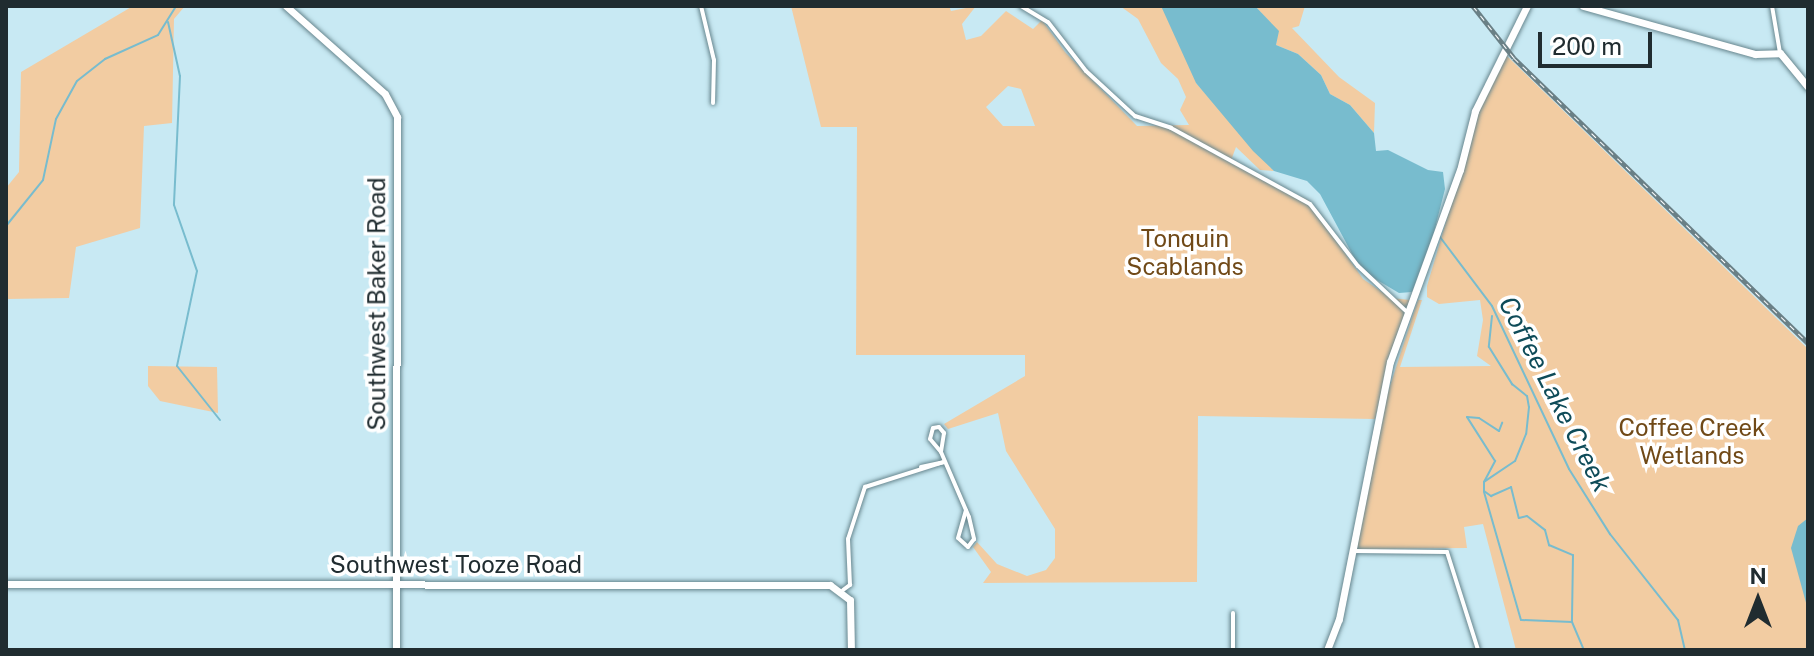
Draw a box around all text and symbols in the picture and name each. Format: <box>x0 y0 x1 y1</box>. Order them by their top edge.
scale bar <box>1542 16 1656 66</box>
text: 200 m <box>1552 32 1622 60</box>
street label: Southwest Baker Road <box>363 177 391 431</box>
park label: Tonquin Scablands <box>1126 225 1244 281</box>
water label: Coffee Lake Creek <box>1492 291 1618 497</box>
park label: Coffee Creek Wetlands <box>1618 414 1766 470</box>
street label: Southwest Tooze Road <box>330 551 582 579</box>
north arrow <box>1718 560 1798 640</box>
text: N <box>1749 563 1767 589</box>

